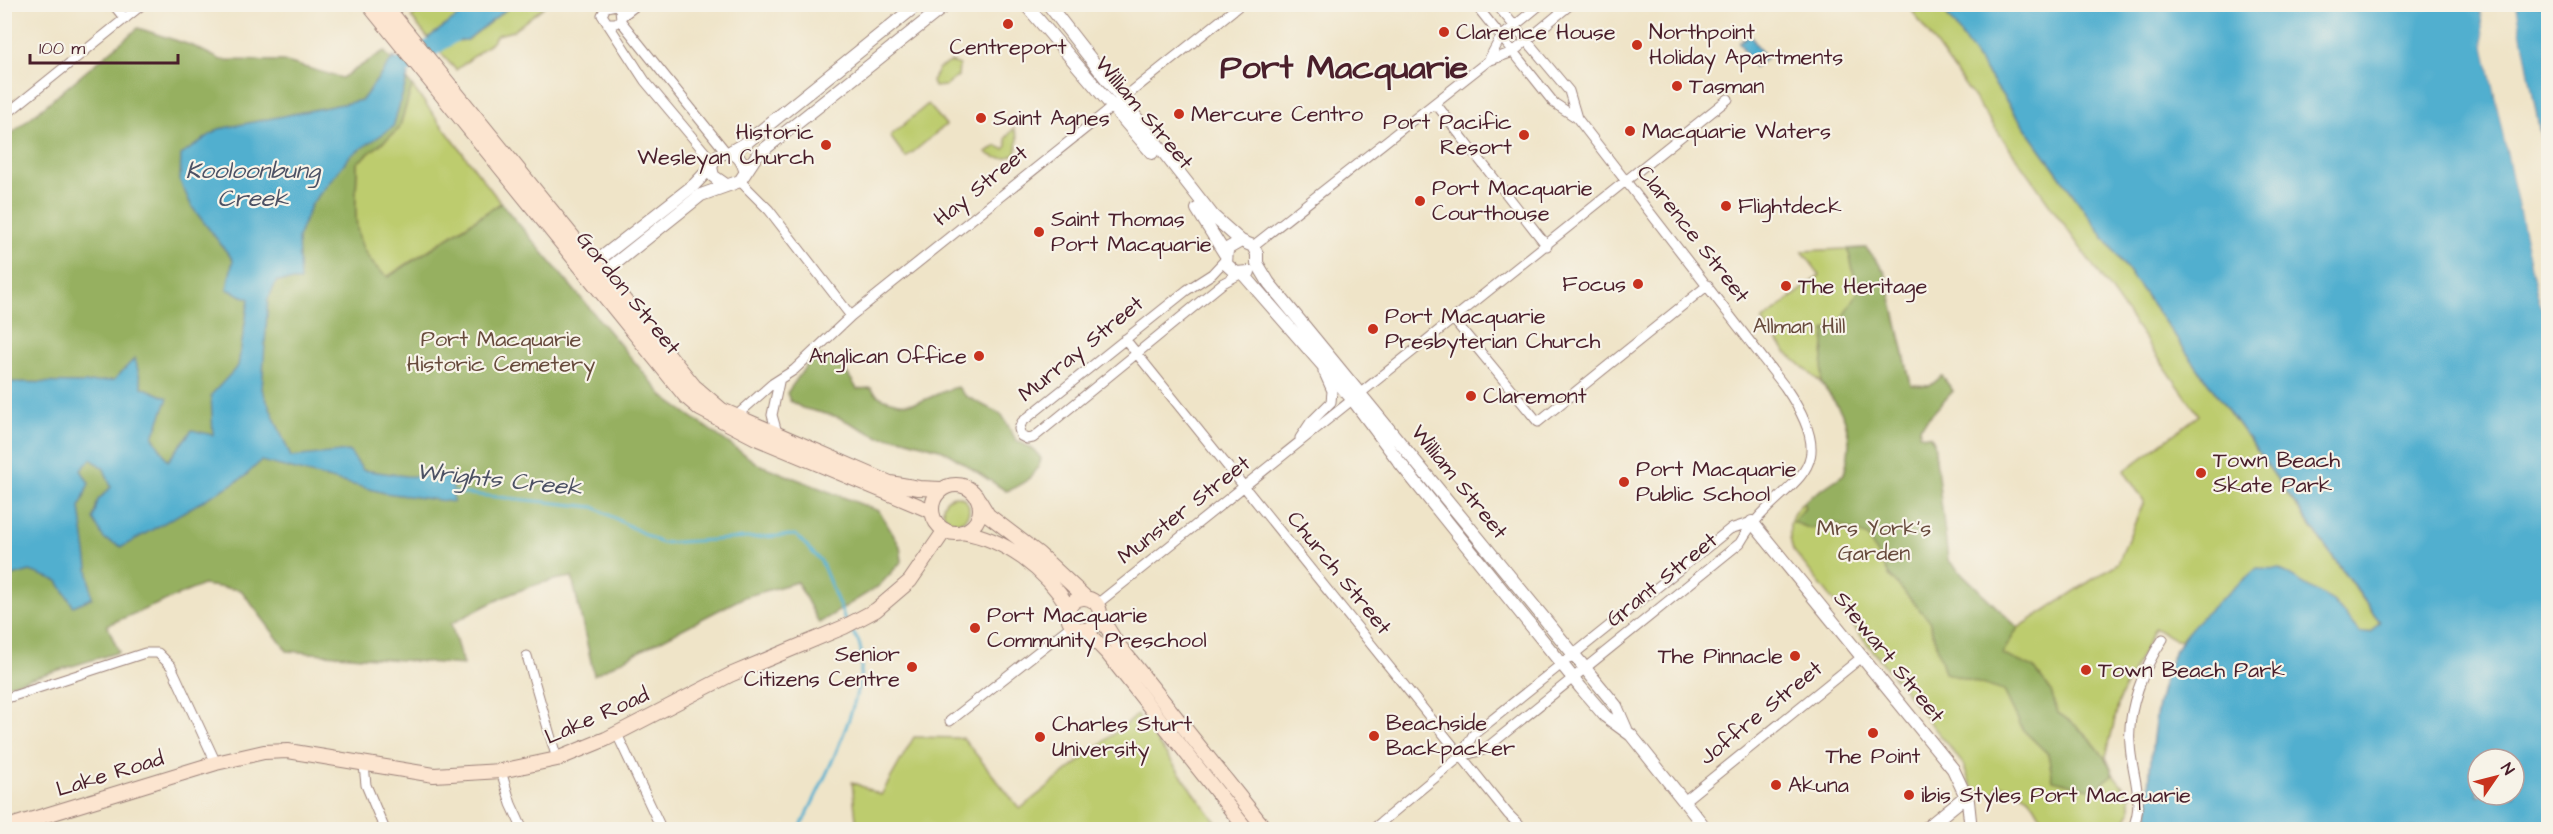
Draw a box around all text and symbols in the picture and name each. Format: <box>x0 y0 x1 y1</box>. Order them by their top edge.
marker: Centreport <box>1001 17 1015 31</box>
place label: Clarence House <box>1456 17 1616 48</box>
place label: Northpoint Holiday Apartments <box>1649 17 1843 74</box>
marker: Clarence House <box>1437 25 1451 39</box>
scale bar <box>30 27 178 65</box>
place label: Centreport <box>949 32 1067 63</box>
text: 100 m <box>39 36 85 61</box>
marker: Northpoint Holiday Apartments <box>1630 38 1644 52</box>
district label: Port Macquarie <box>1220 44 1468 92</box>
street label: William Street <box>1087 50 1201 176</box>
place label: Tasman <box>1689 71 1764 102</box>
marker: Tasman <box>1670 79 1684 93</box>
place label: Mercure Centro <box>1191 99 1364 130</box>
place label: Saint Agnes <box>993 103 1110 135</box>
marker: Mercure Centro <box>1172 107 1186 121</box>
place label: Port Pacific Resort <box>1383 107 1512 163</box>
marker: Saint Agnes <box>974 111 988 125</box>
place label: Macquarie Waters <box>1642 116 1831 147</box>
place label: Historic Wesleyan Church <box>637 117 814 174</box>
marker: Macquarie Waters <box>1623 124 1637 138</box>
marker: Port Pacific Resort <box>1517 128 1531 142</box>
marker: Historic Wesleyan Church <box>819 138 833 152</box>
street label: Hay Street <box>927 138 1035 234</box>
water label: Kooloonbung Creek <box>186 154 322 216</box>
street label: Clarence Street <box>1629 158 1757 310</box>
place label: Port Macquarie Courthouse <box>1432 173 1593 229</box>
place label: Flightdeck <box>1738 191 1842 223</box>
marker: Port Macquarie Courthouse <box>1413 194 1427 208</box>
marker: Flightdeck <box>1719 199 1733 213</box>
place label: Saint Thomas Port Macquarie <box>1051 204 1212 260</box>
street label: Gordon Street <box>568 225 688 362</box>
marker: Saint Thomas Port Macquarie <box>1032 225 1046 239</box>
place label: Focus <box>1562 269 1626 300</box>
place label: The Heritage <box>1798 271 1927 303</box>
marker: Focus <box>1631 277 1645 291</box>
marker: The Heritage <box>1779 279 1793 293</box>
street label: Murray Street <box>1012 289 1151 410</box>
place label: Port Macquarie Presbyterian Church <box>1385 301 1601 358</box>
park label: Allman Hill <box>1753 311 1845 342</box>
marker: Port Macquarie Presbyterian Church <box>1366 322 1380 336</box>
park label: Port Macquarie Historic Cemetery <box>407 324 595 381</box>
place label: Anglican Office <box>809 341 967 373</box>
marker: Anglican Office <box>972 349 986 363</box>
place label: Claremont <box>1483 381 1587 412</box>
marker: Claremont <box>1464 389 1478 403</box>
street label: William Street <box>1403 418 1515 546</box>
place label: Town Beach Skate Park <box>2213 445 2340 501</box>
street label: Munster Street <box>1111 448 1257 572</box>
water label: Wrights Creek <box>415 454 585 507</box>
place label: Port Macquarie Public School <box>1636 454 1797 510</box>
marker: Town Beach Skate Park <box>2194 466 2208 480</box>
marker: Port Macquarie Public School <box>1617 475 1631 489</box>
street label: Church Street <box>1279 504 1399 642</box>
park label: Mrs York's Garden <box>1817 513 1931 569</box>
street label: Grant Street <box>1600 525 1724 635</box>
street label: Stewart Street <box>1826 584 1952 730</box>
place label: Port Macquarie Community Preschool <box>987 600 1207 657</box>
marker: Port Macquarie Community Preschool <box>968 621 982 635</box>
place label: Senior Citizens Centre <box>744 639 900 695</box>
place label: The Pinnacle <box>1658 641 1783 672</box>
marker: The Pinnacle <box>1788 649 1802 663</box>
street label: Joffre Street <box>1693 653 1829 773</box>
place label: Town Beach Park <box>2098 655 2285 686</box>
marker: Senior Citizens Centre <box>905 660 919 674</box>
marker: Town Beach Park <box>2079 663 2093 677</box>
street label: Lake Road <box>540 679 654 753</box>
place label: Beachside Backpacker <box>1386 708 1515 764</box>
place label: Charles Sturt University <box>1052 709 1192 766</box>
marker: The Point <box>1866 726 1880 740</box>
marker: Beachside Backpacker <box>1367 729 1381 743</box>
marker: Charles Sturt University <box>1033 730 1047 744</box>
place label: The Point <box>1826 741 1921 772</box>
street label: Lake Road <box>52 743 168 805</box>
north arrow <box>2466 747 2526 807</box>
text: N <box>2496 759 2519 779</box>
place label: Akuna <box>1788 770 1849 801</box>
marker: Akuna <box>1769 778 1783 792</box>
place label: ibis Styles Port Macquarie <box>1921 780 2191 812</box>
marker: ibis Styles Port Macquarie <box>1902 788 1916 802</box>

